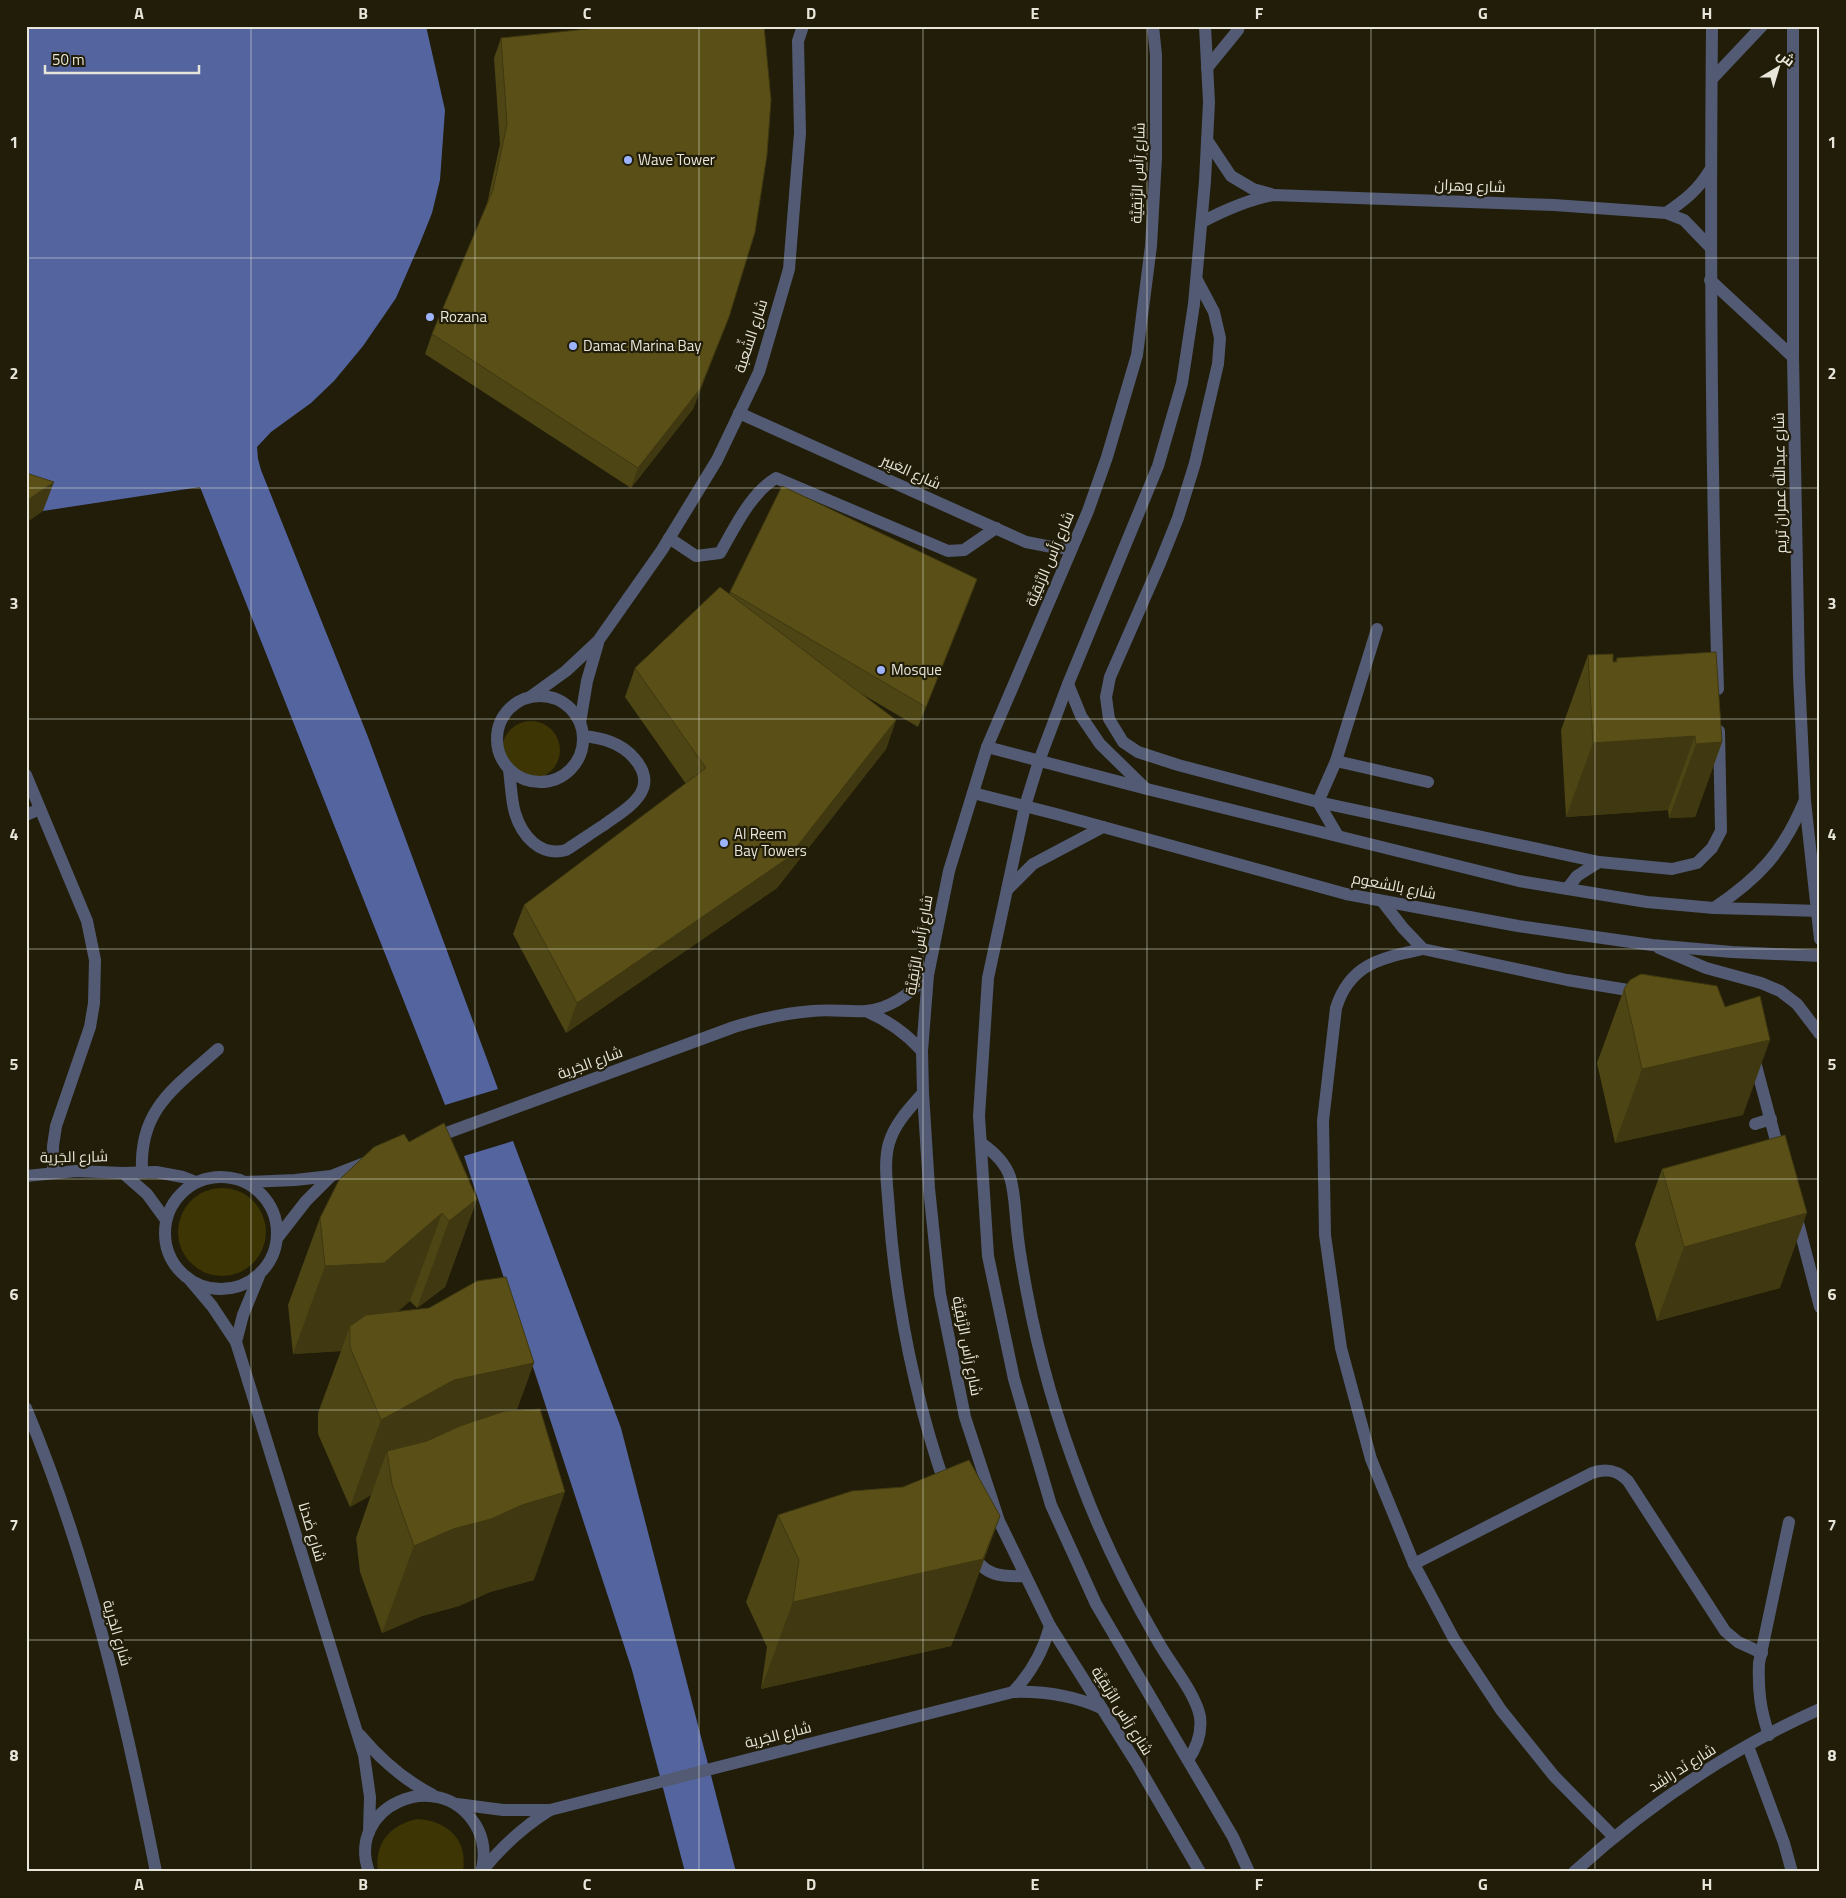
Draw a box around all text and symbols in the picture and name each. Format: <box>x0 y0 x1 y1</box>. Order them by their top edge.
text: A <box>134 1 144 25</box>
text: B <box>358 1 368 25</box>
text: C <box>583 1 592 25</box>
text: D <box>806 1 816 25</box>
text: E <box>1031 1 1040 25</box>
text: F <box>1255 1 1264 25</box>
text: G <box>1478 1 1488 25</box>
text: H <box>1702 1 1712 25</box>
scale bar <box>45 42 199 74</box>
north arrow <box>1754 42 1804 92</box>
text: ش <box>1773 44 1800 71</box>
text: 50 m <box>52 48 85 71</box>
street label: شارع رَأس الرَّنقِيَّة <box>1124 122 1151 224</box>
text: 1 <box>10 130 18 154</box>
text: 1 <box>1828 130 1836 154</box>
place label: Wave Tower <box>638 148 715 171</box>
marker: Wave Tower <box>622 154 634 166</box>
street label: شارع وهران <box>1434 173 1506 198</box>
street label: شارع الشِّعبة <box>727 296 773 376</box>
place label: Rozana <box>440 305 487 328</box>
marker: Rozana <box>424 311 436 323</box>
place label: Damac Marina Bay <box>583 334 701 357</box>
marker: Damac Marina Bay <box>567 340 579 352</box>
text: 2 <box>10 361 18 385</box>
text: 2 <box>1828 361 1836 385</box>
street label: شارع عبدالله عمران تريم <box>1767 412 1792 554</box>
street label: شارع العَبِير <box>877 448 945 495</box>
street label: شارع رَأس الرَّنقِيَّة <box>1019 508 1080 610</box>
text: 3 <box>10 591 18 615</box>
text: 3 <box>1828 591 1836 615</box>
place label: Mosque <box>891 658 942 681</box>
marker: Mosque <box>875 664 887 676</box>
text: 4 <box>10 822 19 846</box>
place label: Al Reem Bay Towers <box>734 822 807 862</box>
text: 4 <box>1828 822 1837 846</box>
marker: Al Reem Bay Towers <box>718 837 730 849</box>
street label: شارع بالشعوم <box>1350 866 1438 905</box>
street label: شارع رَأس الرَّنقِيَّة <box>898 893 939 997</box>
street label: شارع الجَرية <box>554 1040 626 1085</box>
text: 5 <box>10 1052 19 1076</box>
text: 5 <box>1828 1052 1837 1076</box>
street label: شارع الجَرية <box>40 1144 108 1169</box>
text: 6 <box>10 1282 19 1306</box>
text: 6 <box>1828 1282 1837 1306</box>
street label: شارع رَأس الرَّنقِيَّة <box>947 1294 988 1398</box>
street label: شارع ضَدنا <box>293 1499 332 1564</box>
text: 7 <box>10 1513 18 1537</box>
text: 7 <box>1828 1513 1836 1537</box>
street label: شارع الجَرية <box>97 1597 138 1669</box>
street label: شارع رَأس الرَّنقِيَّة <box>1086 1662 1159 1760</box>
street label: شارع الجَرية <box>742 1715 814 1754</box>
street label: شارع نَد راشِد <box>1643 1738 1720 1797</box>
text: 8 <box>10 1743 19 1767</box>
text: 8 <box>1828 1743 1837 1767</box>
text: A <box>134 1872 144 1896</box>
text: B <box>358 1872 368 1896</box>
text: C <box>583 1872 592 1896</box>
text: D <box>806 1872 816 1896</box>
text: E <box>1031 1872 1040 1896</box>
text: F <box>1255 1872 1264 1896</box>
text: G <box>1478 1872 1488 1896</box>
text: H <box>1702 1872 1712 1896</box>

